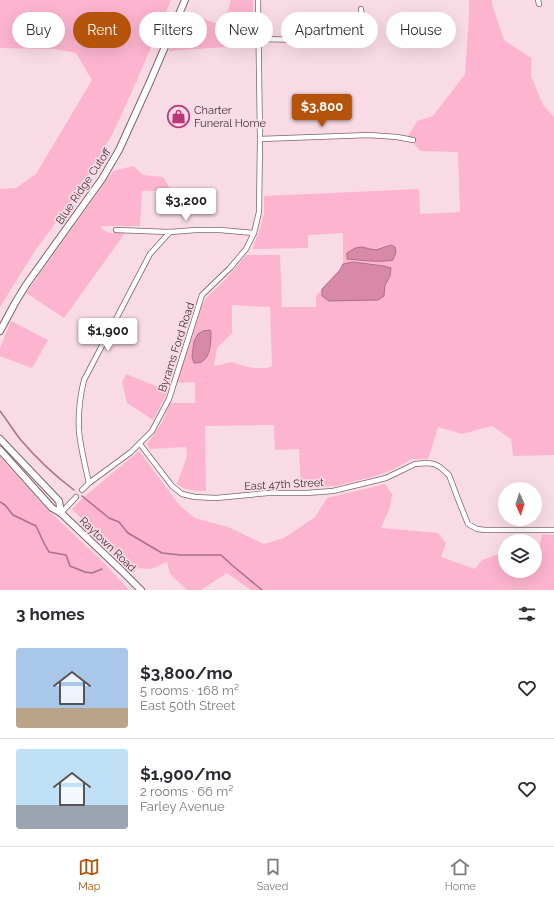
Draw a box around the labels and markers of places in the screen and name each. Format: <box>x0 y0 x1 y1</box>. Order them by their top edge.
pin: $3,800 <box>289 94 355 128</box>
shop icon: Charter Funeral Home <box>165 103 191 129</box>
place label: Charter Funeral Home <box>194 104 267 130</box>
pin: $3,200 <box>153 188 219 222</box>
pin: $1,900 <box>75 318 141 352</box>

